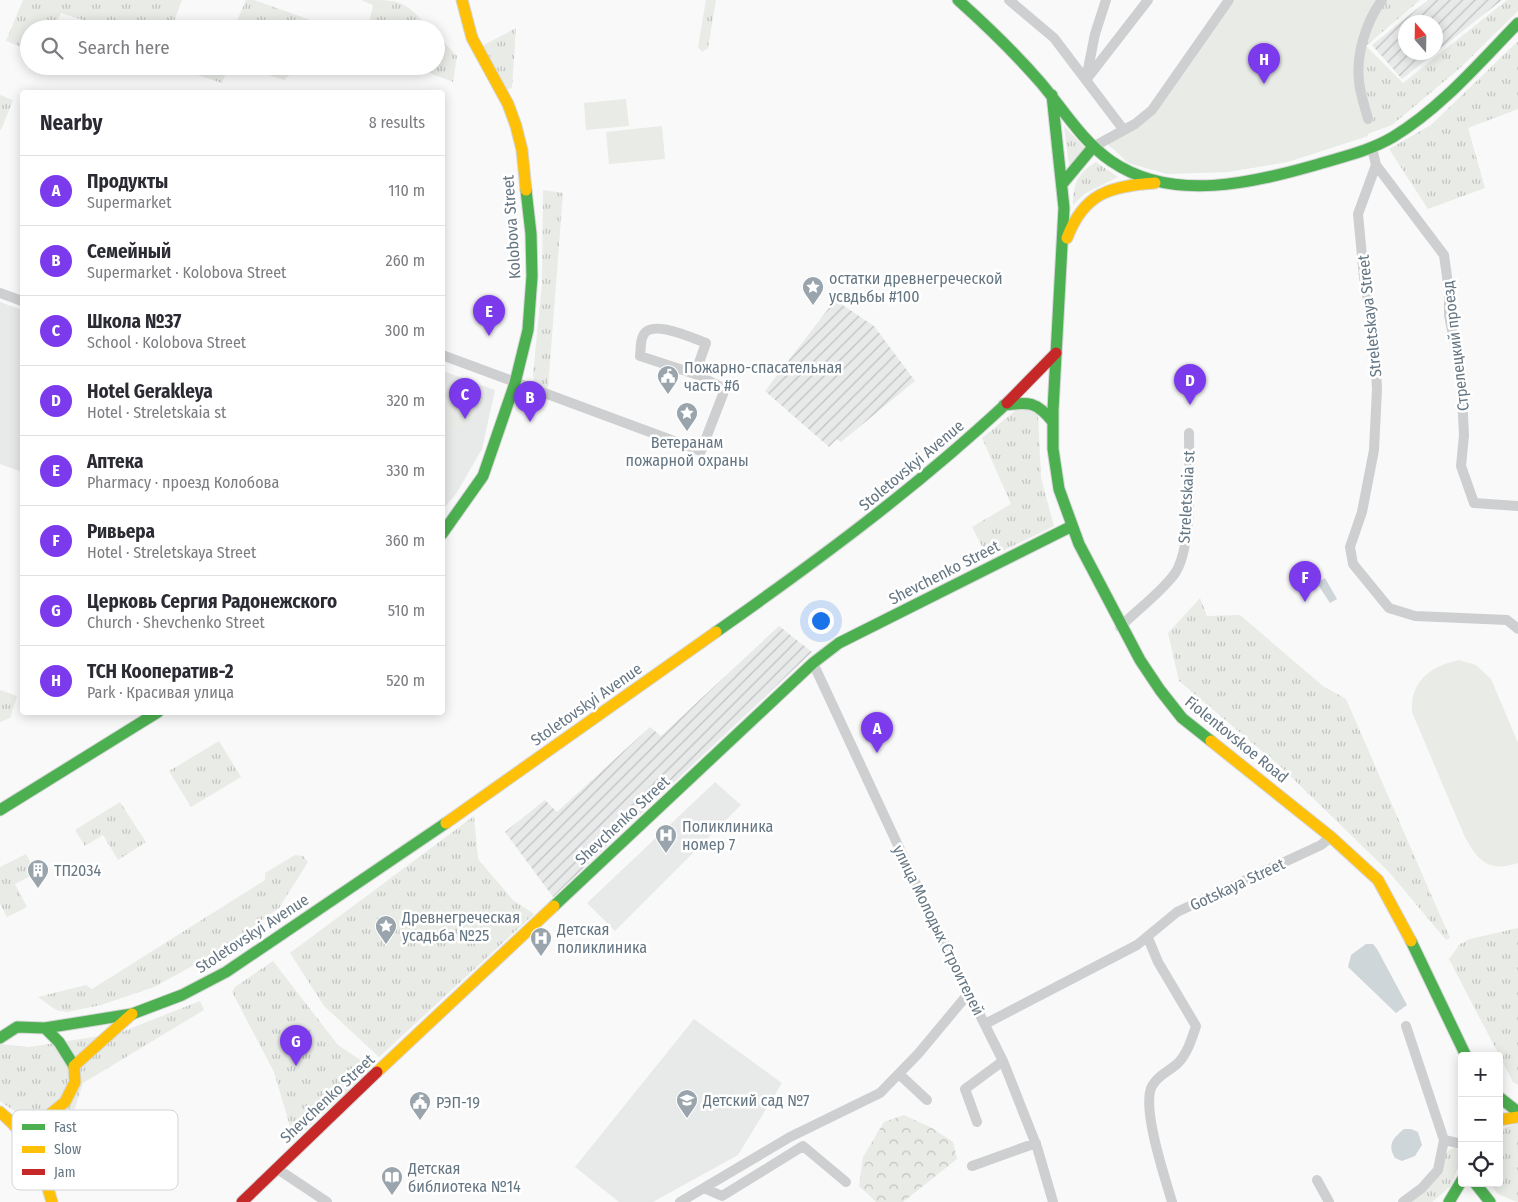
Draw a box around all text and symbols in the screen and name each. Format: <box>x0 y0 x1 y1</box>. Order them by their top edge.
north arrow <box>1398 15 1443 60</box>
search box <box>20 20 445 75</box>
icon: search <box>38 34 66 62</box>
text: Search here <box>78 36 170 59</box>
pin: H <box>1248 43 1280 84</box>
text: Nearby <box>40 110 102 136</box>
text: 8 results <box>369 113 425 132</box>
text: Продукты <box>87 170 168 193</box>
street label: Kolobova Street <box>498 174 525 279</box>
text: A <box>52 181 60 200</box>
text: 110 m <box>388 181 425 200</box>
text: Supermarket <box>87 193 171 212</box>
text: Семейный <box>87 240 171 263</box>
text: B <box>52 251 60 270</box>
text: 260 m <box>386 251 425 270</box>
street label: Streletskaya Street <box>1354 253 1385 378</box>
text: Supermarket · Kolobova Street <box>87 263 286 282</box>
place label: остатки древнегреческой усвдьбы #100 <box>829 269 1003 306</box>
place icon: остатки древнегреческой усвдьбы #100 <box>801 275 825 306</box>
street label: Стрелецкий проезд <box>1438 280 1473 412</box>
pin: E <box>473 295 505 336</box>
text: Школа №37 <box>87 310 181 333</box>
text: C <box>52 321 60 340</box>
text: 300 m <box>385 321 425 340</box>
text: School · Kolobova Street <box>87 333 246 352</box>
place label: Пожарно-спасательная часть #6 <box>684 358 842 395</box>
public building icon: Пожарно-спасательная часть #6 <box>656 364 680 395</box>
pin: D <box>1174 364 1206 405</box>
pin: C <box>449 378 481 419</box>
text: Hotel Gerakleya <box>87 380 213 403</box>
pin: B <box>514 381 546 422</box>
text: D <box>51 391 61 410</box>
text: 320 m <box>386 391 425 410</box>
place icon: Ветеранам пожарной охраны <box>675 401 699 432</box>
text: Hotel · Streletskaia st <box>87 403 226 422</box>
street label: Stoletovskyi Avenue <box>855 416 968 515</box>
place label: Ветеранам пожарной охраны <box>625 433 749 470</box>
street label: Streletskaia st <box>1175 449 1198 544</box>
text: Аптека <box>87 450 143 473</box>
text: E <box>52 461 60 480</box>
text: 330 m <box>386 461 425 480</box>
text: Pharmacy · проезд Колобова <box>87 473 279 492</box>
text: Ривьера <box>87 520 155 543</box>
text: F <box>52 531 60 550</box>
text: 360 m <box>385 531 425 550</box>
street label: Shevchenko Street <box>886 536 1003 609</box>
text: Hotel · Streletskaya Street <box>87 543 256 562</box>
pin: F <box>1289 561 1321 602</box>
text: Церковь Сергия Радонежского <box>87 590 337 613</box>
text: G <box>51 601 61 620</box>
text: 510 m <box>388 601 425 620</box>
your location <box>808 608 834 634</box>
text: Church · Shevchenko Street <box>87 613 265 632</box>
street label: Stoletovskyi Avenue <box>527 659 645 750</box>
text: ТСН Кооператив-2 <box>87 660 233 683</box>
text: H <box>51 671 61 690</box>
text: 520 m <box>386 671 425 690</box>
text: Park · Красивая улица <box>87 683 234 702</box>
street label: Fiolentovskoe Road <box>1181 692 1292 787</box>
pin: A <box>861 712 893 753</box>
street label: Shevchenko Street <box>571 771 674 869</box>
place label: Поликлиника номер 7 <box>682 817 773 854</box>
hospital icon: Поликлиника номер 7 <box>654 823 678 854</box>
street label: улица Молодых Строителей <box>889 842 988 1019</box>
street label: Gotskaya Street <box>1187 854 1288 915</box>
building icon: ТП2034 <box>26 858 50 889</box>
place label: ТП2034 <box>54 861 101 880</box>
street label: Stoletovskyi Avenue <box>192 890 312 977</box>
place label: Древнегреческая усадьба №25 <box>401 908 520 945</box>
place icon: Древнегреческая усадьба №25 <box>374 914 398 945</box>
place label: Детская поликлиника <box>556 920 647 957</box>
hospital icon: Детская поликлиника <box>529 926 553 957</box>
pin: G <box>280 1025 312 1066</box>
street label: Shevchenko Street <box>276 1049 379 1147</box>
map controls <box>1458 1052 1503 1187</box>
button: + <box>1458 1052 1503 1097</box>
school or university icon: Детский сад №7 <box>675 1088 699 1119</box>
public building icon: РЭП-19 <box>408 1090 432 1121</box>
place label: Детский сад №7 <box>702 1091 810 1110</box>
place label: РЭП-19 <box>436 1093 480 1112</box>
button: − <box>1458 1097 1503 1142</box>
legend <box>12 1110 178 1190</box>
text: Fast <box>54 1119 77 1136</box>
text: Slow <box>54 1141 81 1158</box>
button: locate <box>1458 1142 1503 1187</box>
place label: Детская библиотека №14 <box>407 1159 521 1196</box>
text: Jam <box>54 1164 75 1181</box>
library icon: Детская библиотека №14 <box>380 1165 404 1196</box>

